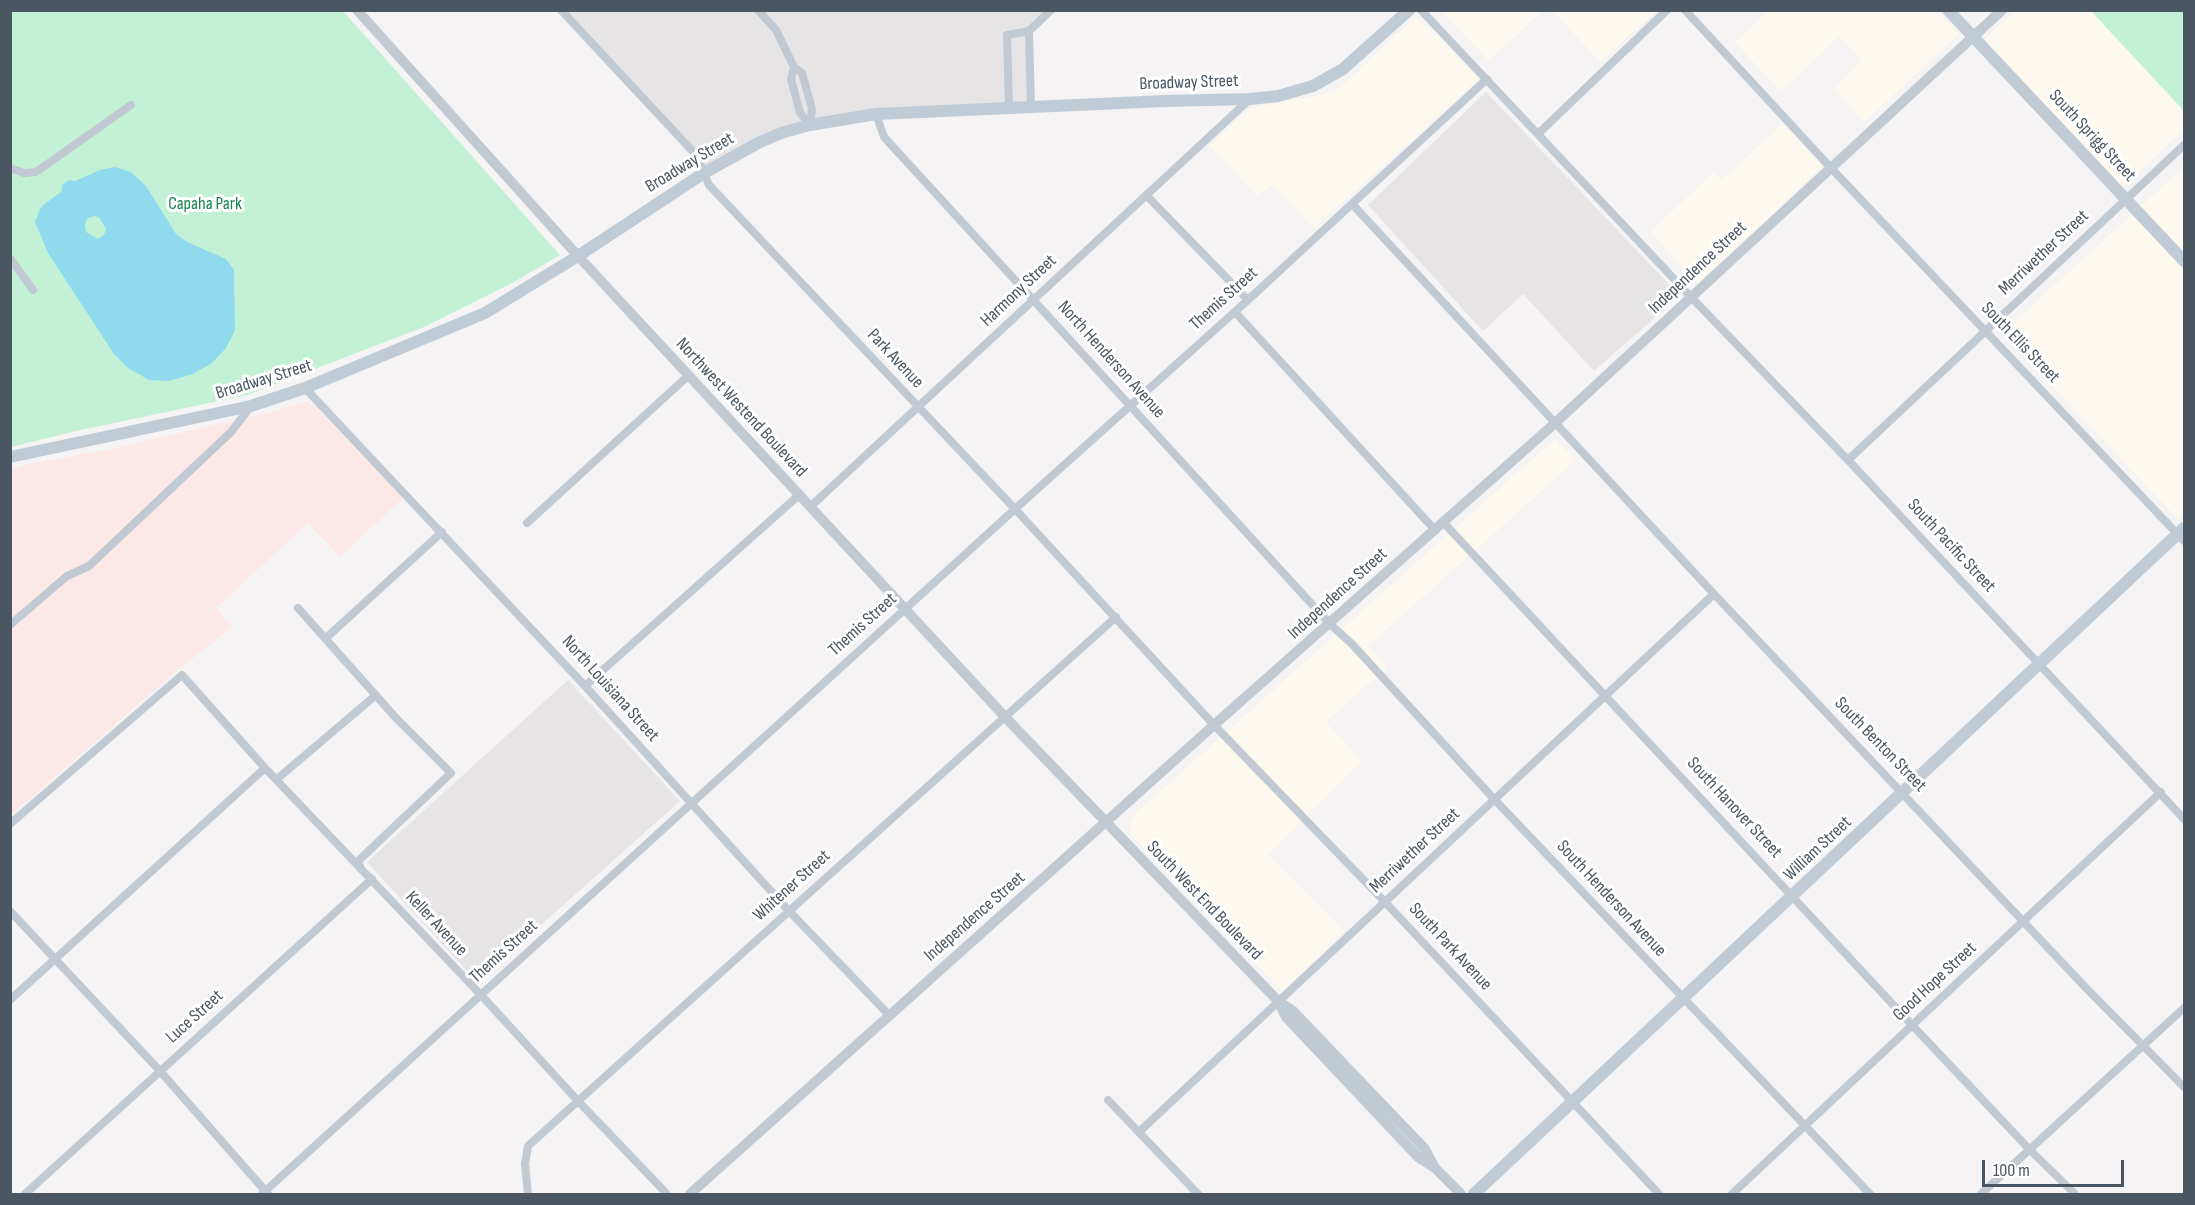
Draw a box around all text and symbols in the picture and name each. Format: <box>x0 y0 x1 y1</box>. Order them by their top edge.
street label: Broadway Street <box>1139 70 1239 96</box>
street label: South Sprigg Street <box>2044 86 2140 186</box>
street label: Broadway Street <box>642 128 738 198</box>
park label: Capaha Park <box>168 193 242 215</box>
street label: Merriwether Street <box>1994 206 2094 300</box>
street label: Independence Street <box>1645 217 1751 319</box>
street label: Harmony Street <box>977 250 1061 332</box>
street label: Themis Street <box>1185 263 1263 335</box>
street label: North Henderson Avenue <box>1053 297 1169 423</box>
street label: South Ellis Street <box>1976 298 2064 388</box>
street label: Park Avenue <box>862 325 928 393</box>
street label: Northwest Westend Boulevard <box>671 334 811 482</box>
street label: Broadway Street <box>213 355 315 405</box>
street label: South Pacific Street <box>1902 495 2000 597</box>
street label: Independence Street <box>1284 544 1392 644</box>
street label: Themis Street <box>824 589 902 661</box>
street label: North Louisiana Street <box>557 632 663 746</box>
street label: South Benton Street <box>1829 693 1931 797</box>
street label: South Hanover Street <box>1682 753 1786 863</box>
street label: Merriwether Street <box>1365 804 1465 898</box>
street label: William Street <box>1780 812 1856 886</box>
street label: South Henderson Avenue <box>1552 836 1670 962</box>
street label: South West End Boulevard <box>1142 837 1266 965</box>
street label: Whitener Street <box>749 846 835 926</box>
street label: Independence Street <box>920 867 1030 967</box>
street label: Keller Avenue <box>400 887 472 961</box>
street label: South Park Avenue <box>1404 899 1496 995</box>
street label: Themis Street <box>465 916 543 988</box>
street label: Good Hope Street <box>1889 938 1981 1026</box>
street label: Luce Street <box>162 986 228 1048</box>
scale bar <box>1985 1148 2128 1186</box>
text: 100 m <box>1993 1160 2030 1181</box>

